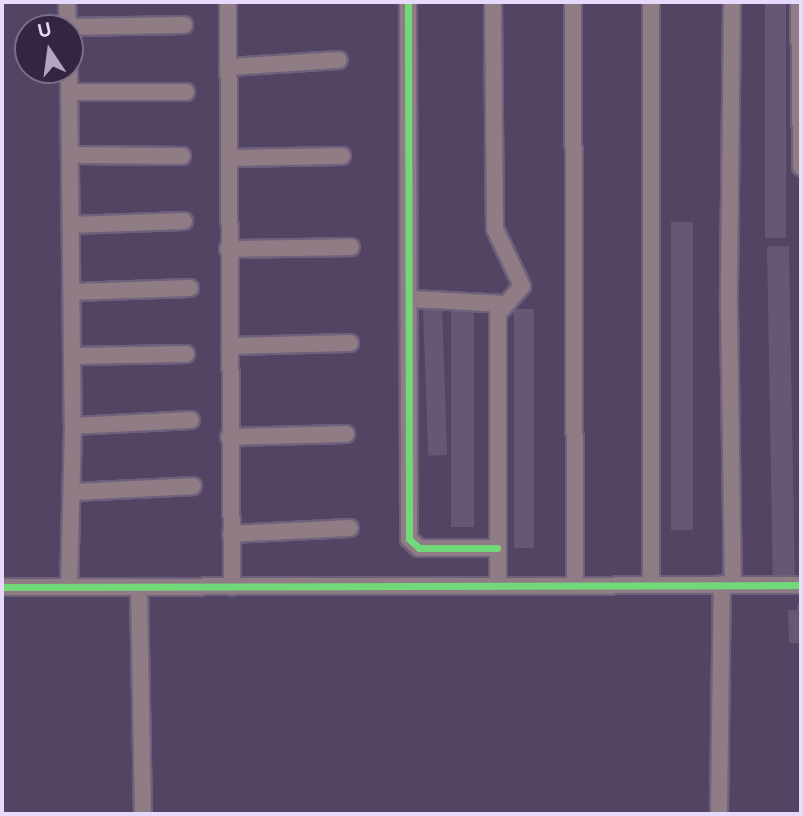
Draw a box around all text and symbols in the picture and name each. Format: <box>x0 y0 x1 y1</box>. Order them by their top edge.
north arrow <box>14 14 84 84</box>
text: U <box>35 17 54 43</box>

